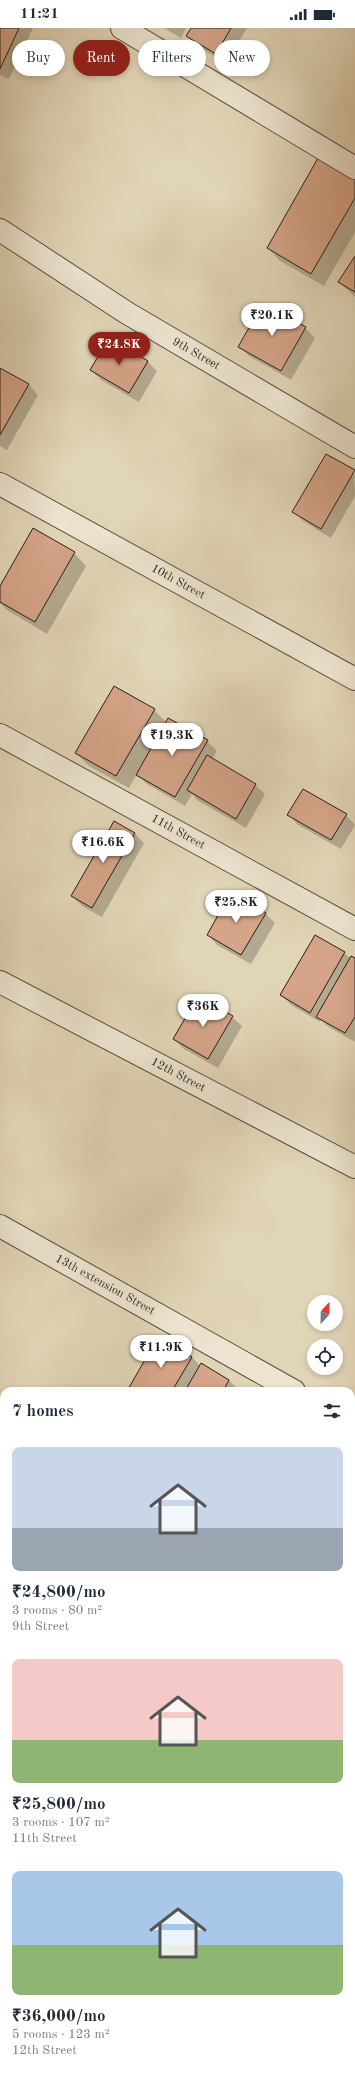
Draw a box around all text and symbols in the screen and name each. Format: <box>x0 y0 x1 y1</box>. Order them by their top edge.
text: 11:21 <box>20 7 59 22</box>
chip: Buy <box>12 40 65 76</box>
chip: Rent <box>73 40 130 76</box>
chip: Filters <box>138 40 206 76</box>
chip: New <box>214 40 270 76</box>
pin: ₹20.1K <box>239 303 305 337</box>
text: ₹20.1K <box>250 309 294 322</box>
pin: ₹24.8K <box>86 332 152 366</box>
street label: 9th Street <box>170 336 222 372</box>
text: ₹24.8K <box>97 338 141 351</box>
street label: 10th Street <box>149 562 207 602</box>
pin: ₹19.3K <box>139 723 205 757</box>
text: ₹19.3K <box>150 729 194 742</box>
street label: 11th Street <box>149 812 207 852</box>
pin: ₹16.6K <box>70 830 136 864</box>
text: ₹16.6K <box>81 836 125 849</box>
pin: ₹25.8K <box>203 890 269 924</box>
text: ₹25.8K <box>214 896 258 909</box>
pin: ₹36K <box>179 994 227 1028</box>
text: ₹36K <box>187 1000 219 1013</box>
street label: 12th Street <box>149 1056 207 1094</box>
street label: 13th extension Street <box>53 1253 157 1317</box>
north arrow <box>307 1295 343 1331</box>
map controls <box>307 1295 343 1375</box>
pin: ₹11.9K <box>128 1335 194 1369</box>
button: locate <box>307 1339 343 1375</box>
text: ₹11.9K <box>139 1341 183 1354</box>
icon: filters <box>321 1400 343 1422</box>
text: 7 homes <box>12 1403 74 1420</box>
icon: home <box>142 1473 214 1545</box>
text: ₹24,800/mo <box>12 1584 106 1601</box>
text: 3 rooms · 80 m² <box>12 1604 102 1617</box>
text: 9th Street <box>12 1620 69 1633</box>
icon: home <box>142 1685 214 1757</box>
text: ₹25,800/mo <box>12 1796 106 1813</box>
text: 3 rooms · 107 m² <box>12 1816 110 1829</box>
text: 11th Street <box>12 1832 77 1845</box>
icon: home <box>142 1897 214 1969</box>
text: ₹36,000/mo <box>12 2008 106 2025</box>
text: 5 rooms · 123 m² <box>12 2028 110 2041</box>
text: 12th Street <box>12 2044 77 2057</box>

